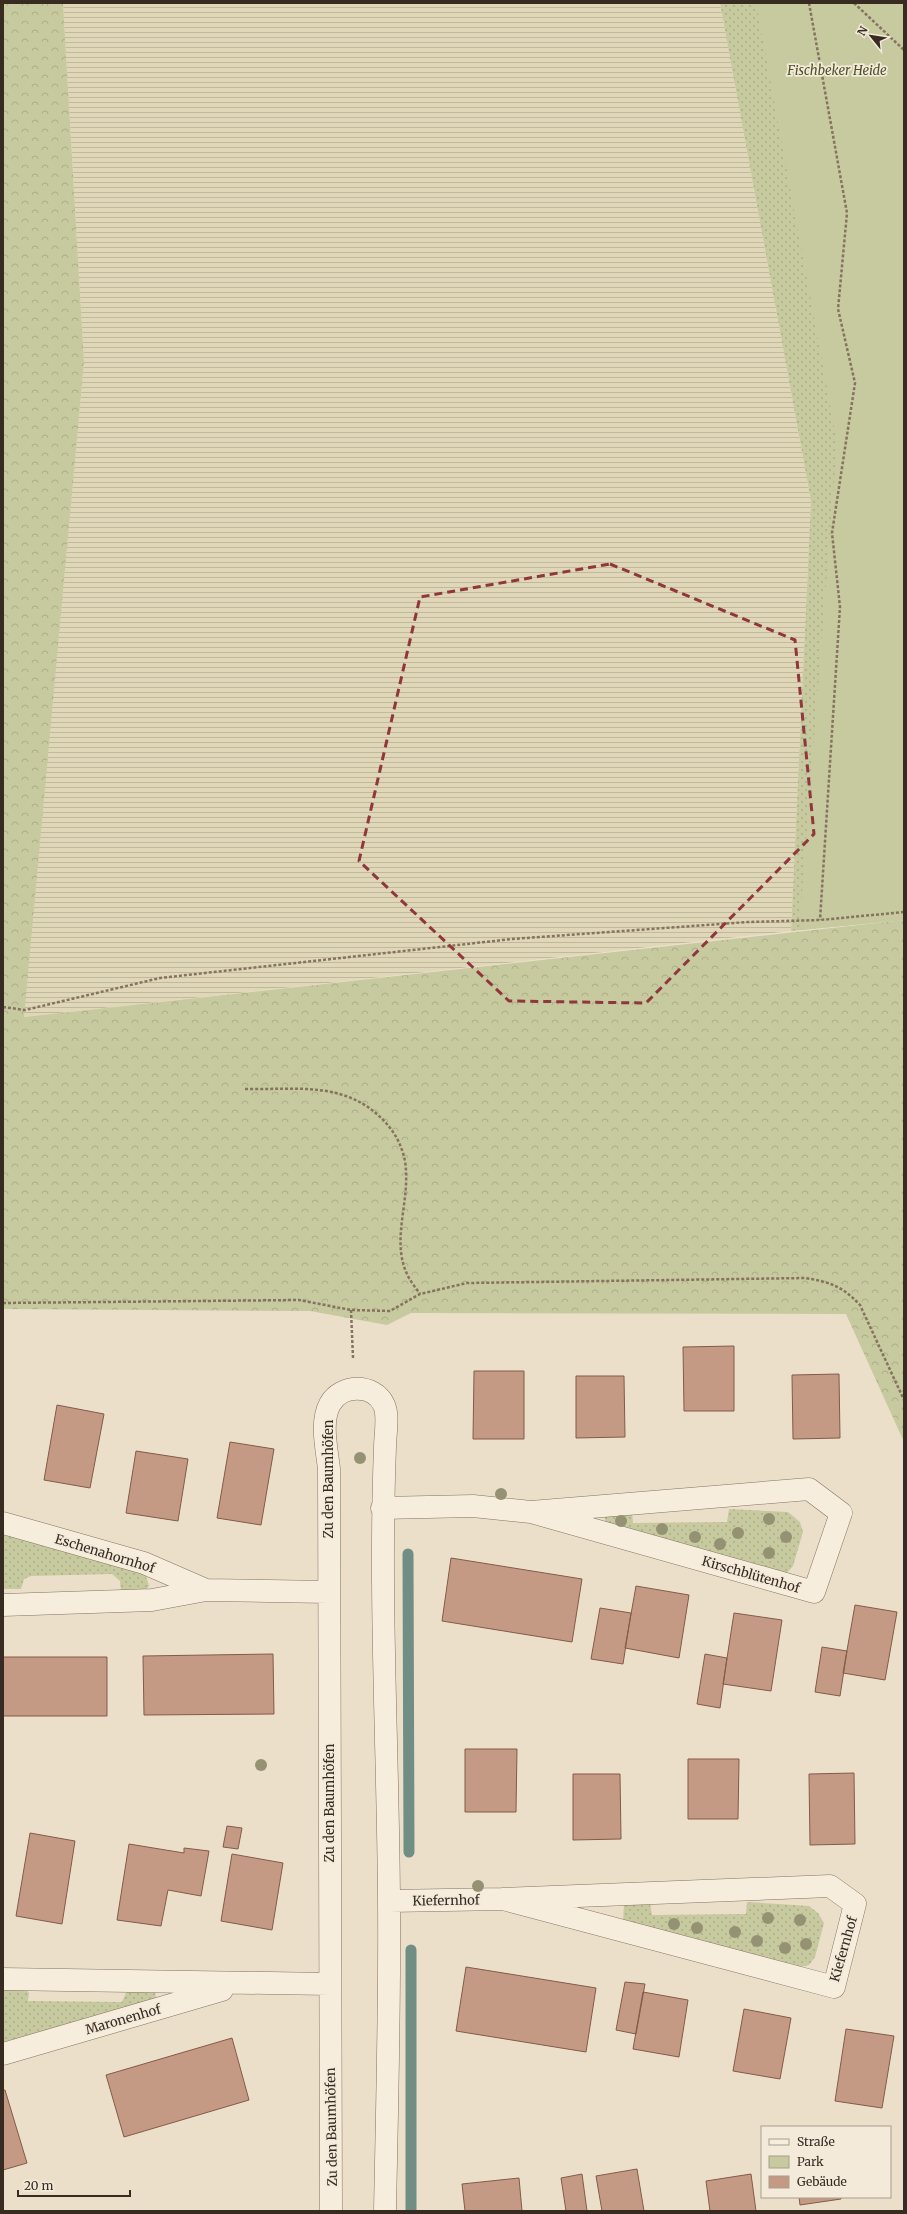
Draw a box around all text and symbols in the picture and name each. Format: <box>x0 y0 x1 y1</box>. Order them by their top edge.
north arrow <box>851 16 891 56</box>
text: N <box>854 23 871 38</box>
park label: Fischbeker Heide <box>786 62 887 79</box>
street label: Zu den Baumhöfen <box>320 1419 337 1538</box>
street label: Eschenahornhof <box>53 1530 158 1577</box>
street label: Kirschblütenhof <box>700 1552 803 1597</box>
street label: Zu den Baumhöfen <box>321 1743 338 1862</box>
street label: Kiefernhof <box>412 1891 481 1910</box>
street label: Kiefernhof <box>826 1913 861 1984</box>
street label: Maronenhof <box>83 2000 164 2038</box>
street label: Zu den Baumhöfen <box>322 2067 341 2187</box>
legend <box>761 2126 891 2198</box>
text: Straße <box>797 2134 835 2149</box>
text: Park <box>797 2154 824 2169</box>
scale bar <box>18 2172 130 2198</box>
text: Gebäude <box>797 2174 847 2189</box>
text: 20 m <box>24 2178 53 2193</box>

